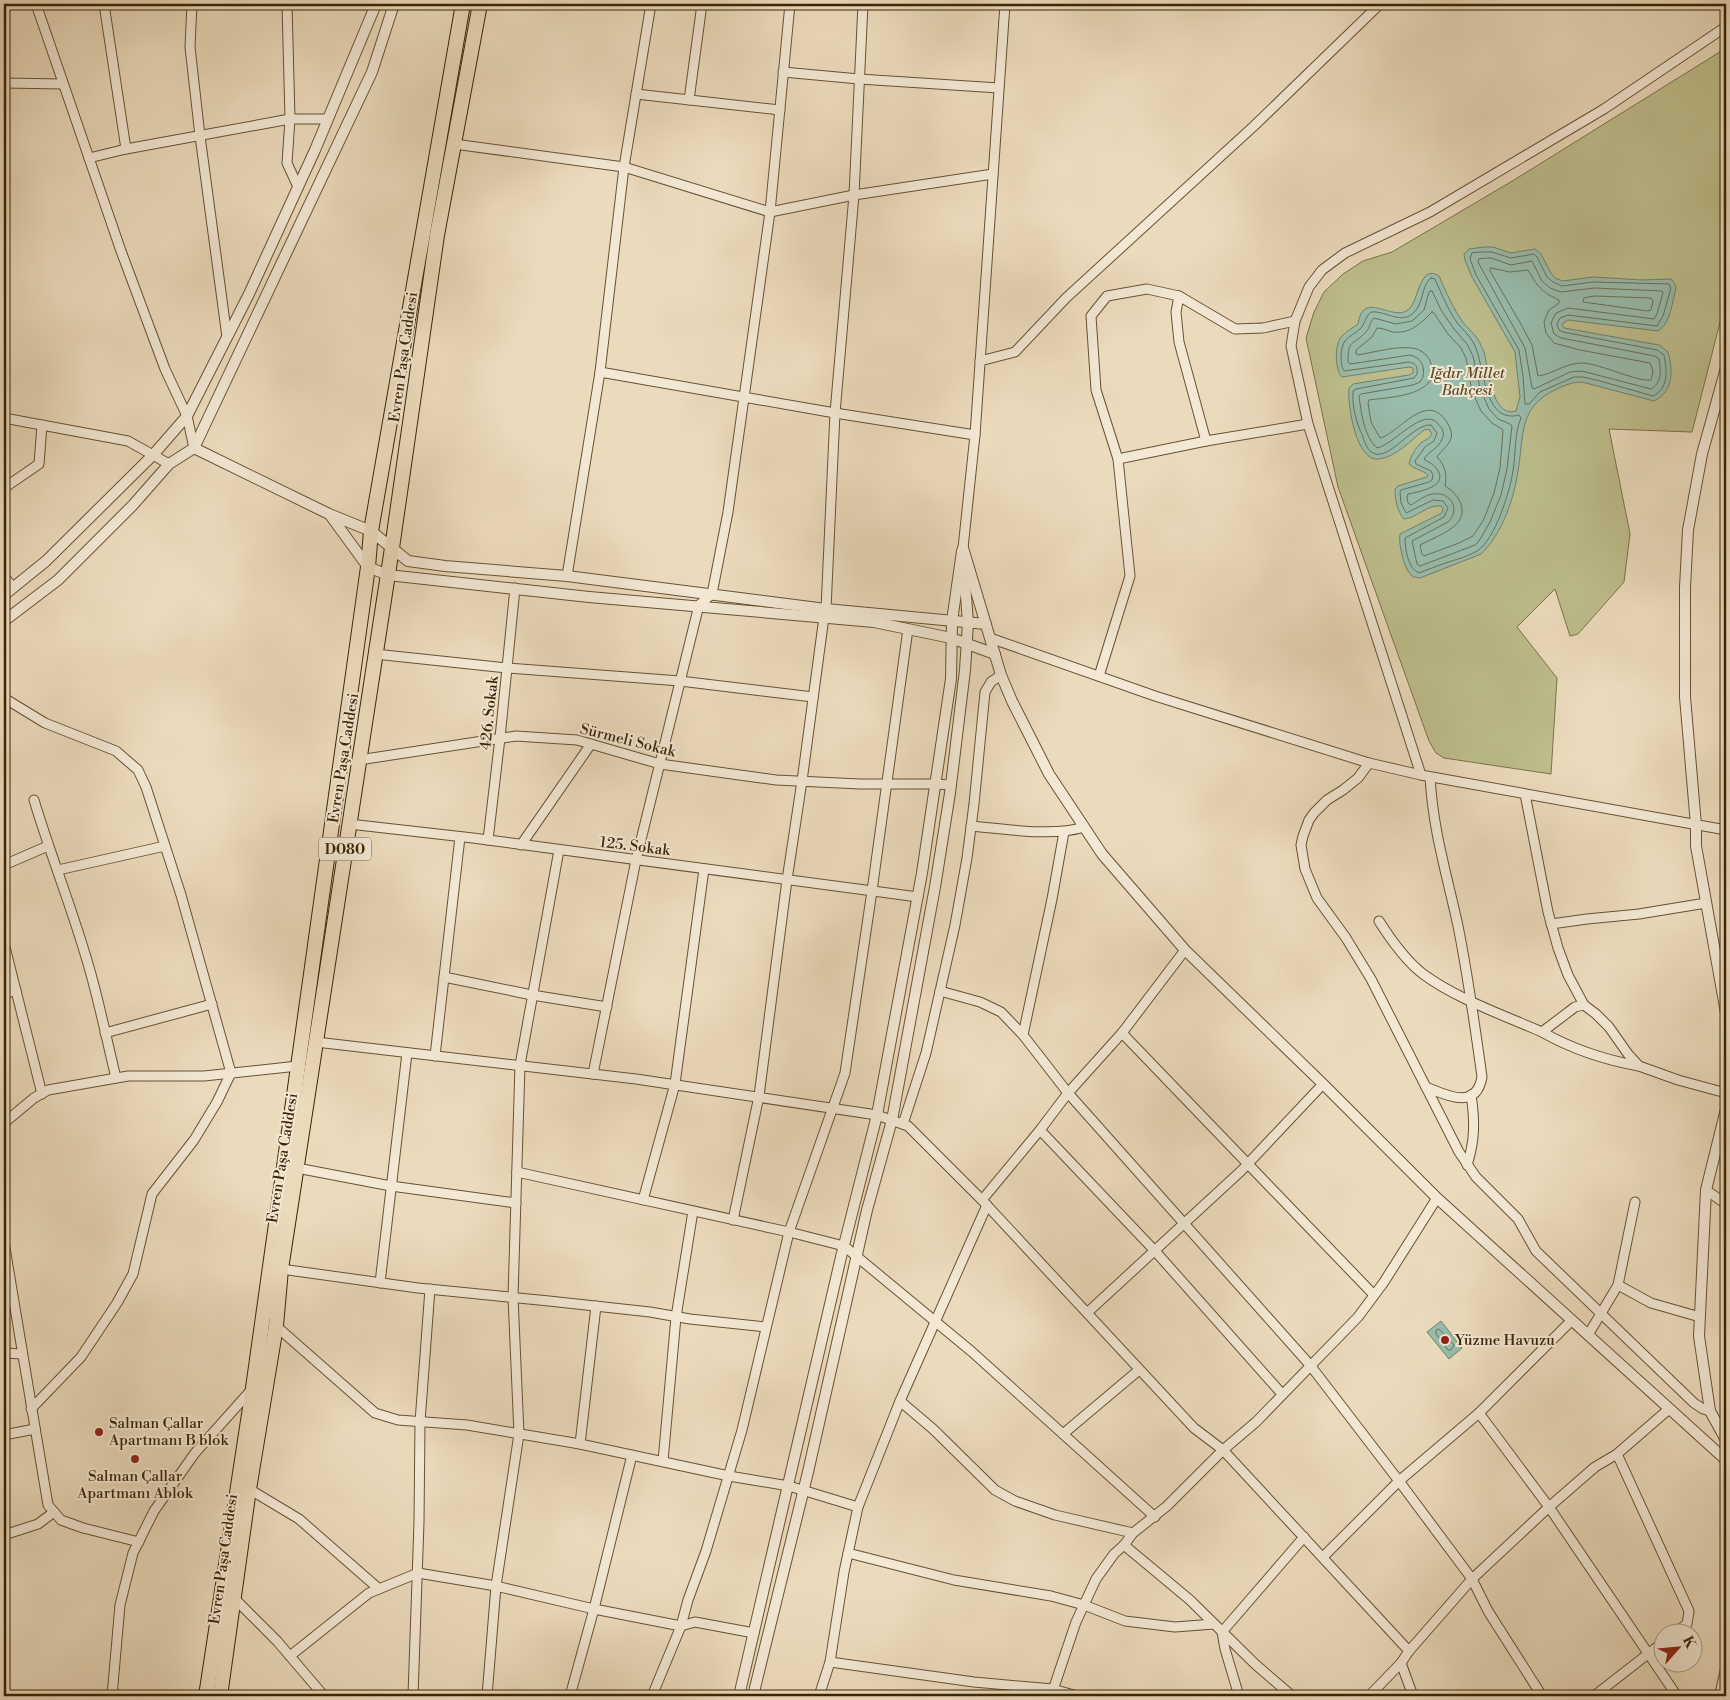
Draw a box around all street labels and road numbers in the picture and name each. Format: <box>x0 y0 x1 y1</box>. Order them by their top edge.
street label: Evren Paşa Caddesi <box>385 291 422 424</box>
street label: 426. Sokak <box>476 674 503 751</box>
street label: Evren Paşa Caddesi <box>324 692 363 825</box>
street label: Sürmeli Sokak <box>578 719 679 762</box>
street label: 125. Sokak <box>599 833 672 860</box>
road number: D080 <box>319 838 371 861</box>
street label: Evren Paşa Caddesi <box>263 1092 302 1225</box>
street label: Evren Paşa Caddesi <box>205 1493 242 1626</box>

